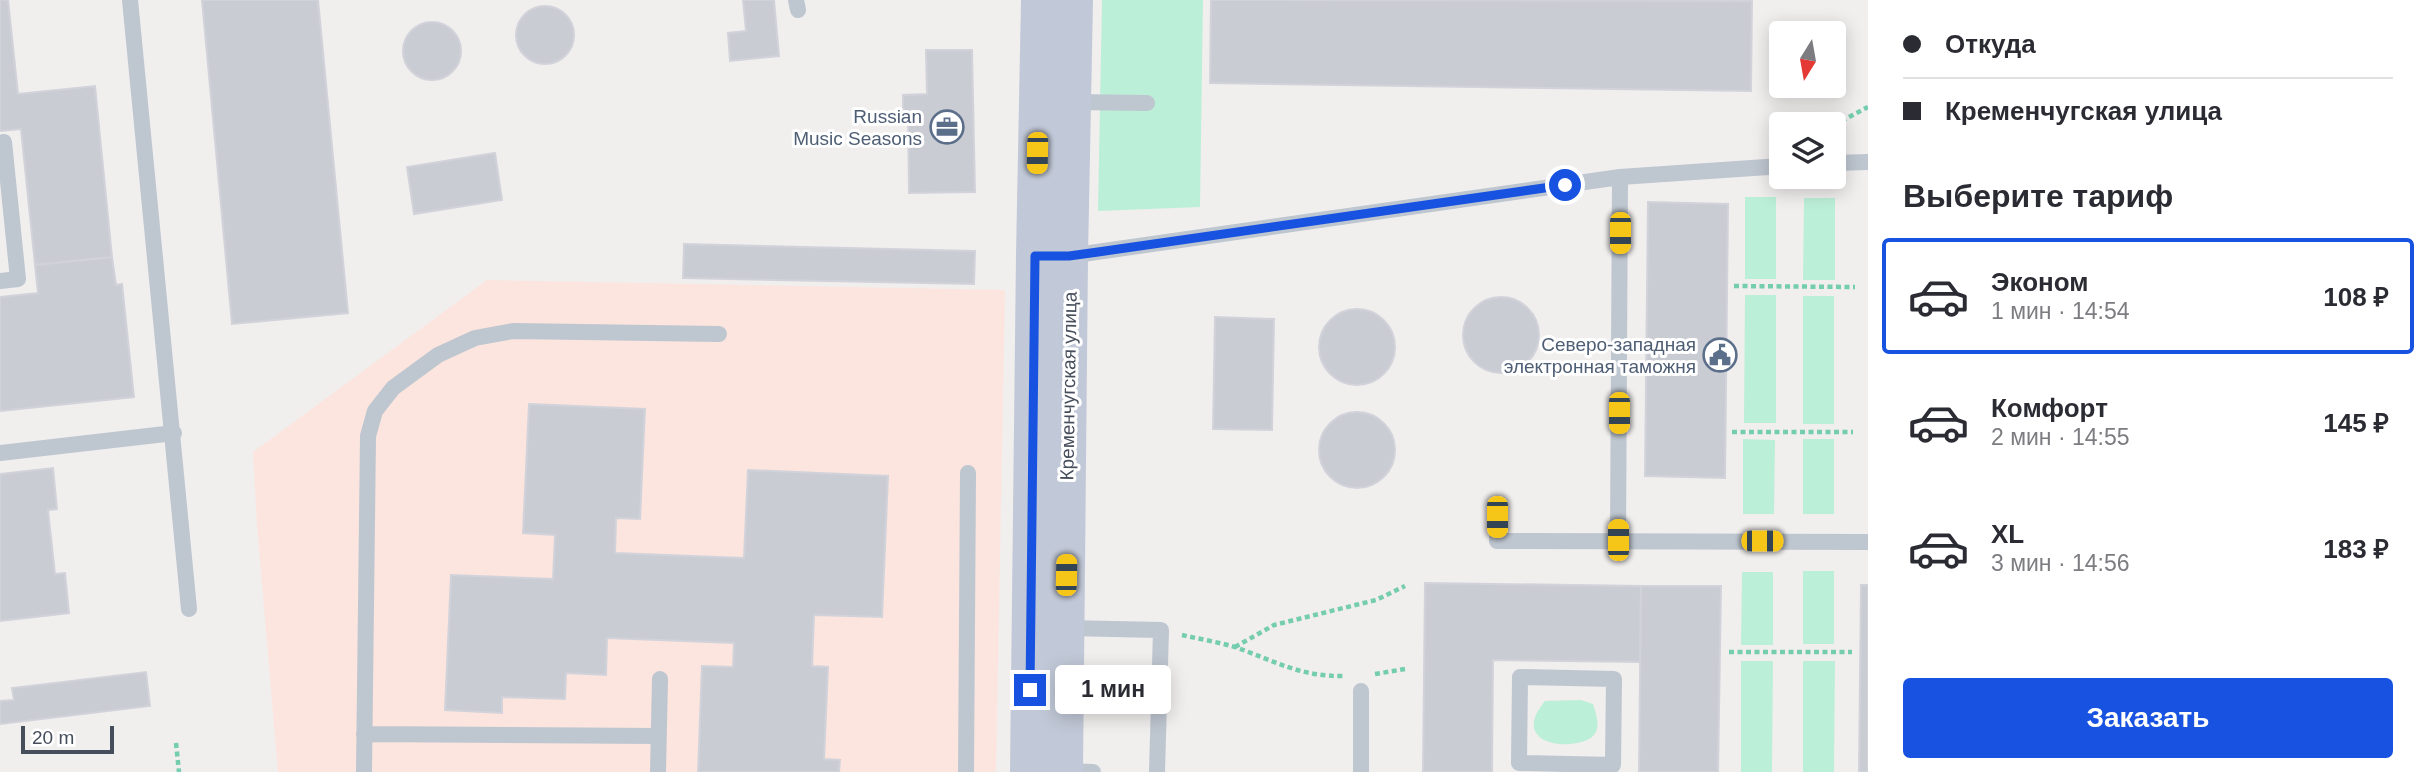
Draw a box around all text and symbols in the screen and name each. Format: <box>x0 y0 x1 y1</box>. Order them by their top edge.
north arrow <box>1769 21 1846 98</box>
map controls <box>1769 21 1846 189</box>
text: Откуда <box>1945 29 2036 59</box>
text: Кременчугская улица <box>1945 96 2222 126</box>
place label: Russian Music Seasons <box>793 106 922 149</box>
office icon: Russian Music Seasons <box>928 108 966 146</box>
button: layers <box>1769 112 1846 189</box>
car <box>1027 132 1048 174</box>
route start <box>1549 169 1581 201</box>
text: Выберите тариф <box>1903 178 2173 214</box>
car <box>1610 212 1631 254</box>
icon: car <box>1907 265 1970 328</box>
text: Эконом <box>1991 267 2089 297</box>
text: 108 ₽ <box>2323 282 2389 312</box>
street label: Кременчугская улица <box>1056 291 1081 481</box>
text: 1 мин · 14:54 <box>1991 298 2130 324</box>
place label: Северо-западная электронная таможня <box>1504 334 1696 377</box>
public building icon: Северо-западная электронная таможня <box>1701 336 1739 374</box>
icon: car <box>1907 391 1970 454</box>
car <box>1609 392 1630 434</box>
text: Комфорт <box>1991 393 2108 423</box>
text: 145 ₽ <box>2323 408 2389 438</box>
text: 2 мин · 14:55 <box>1991 424 2130 450</box>
car <box>1487 496 1508 538</box>
icon: car <box>1907 517 1970 580</box>
car <box>1608 519 1629 561</box>
text: XL <box>1991 519 2024 549</box>
car <box>1742 531 1784 552</box>
text: 183 ₽ <box>2323 534 2389 564</box>
text: 3 мин · 14:56 <box>1991 550 2130 576</box>
car <box>1056 554 1077 596</box>
callout: 1 мин <box>1054 666 1170 714</box>
route end <box>1014 674 1046 706</box>
text: 1 мин <box>1081 676 1145 702</box>
button: Заказать <box>1903 678 2393 758</box>
scale bar <box>21 723 114 755</box>
text: 20 m <box>32 727 74 748</box>

